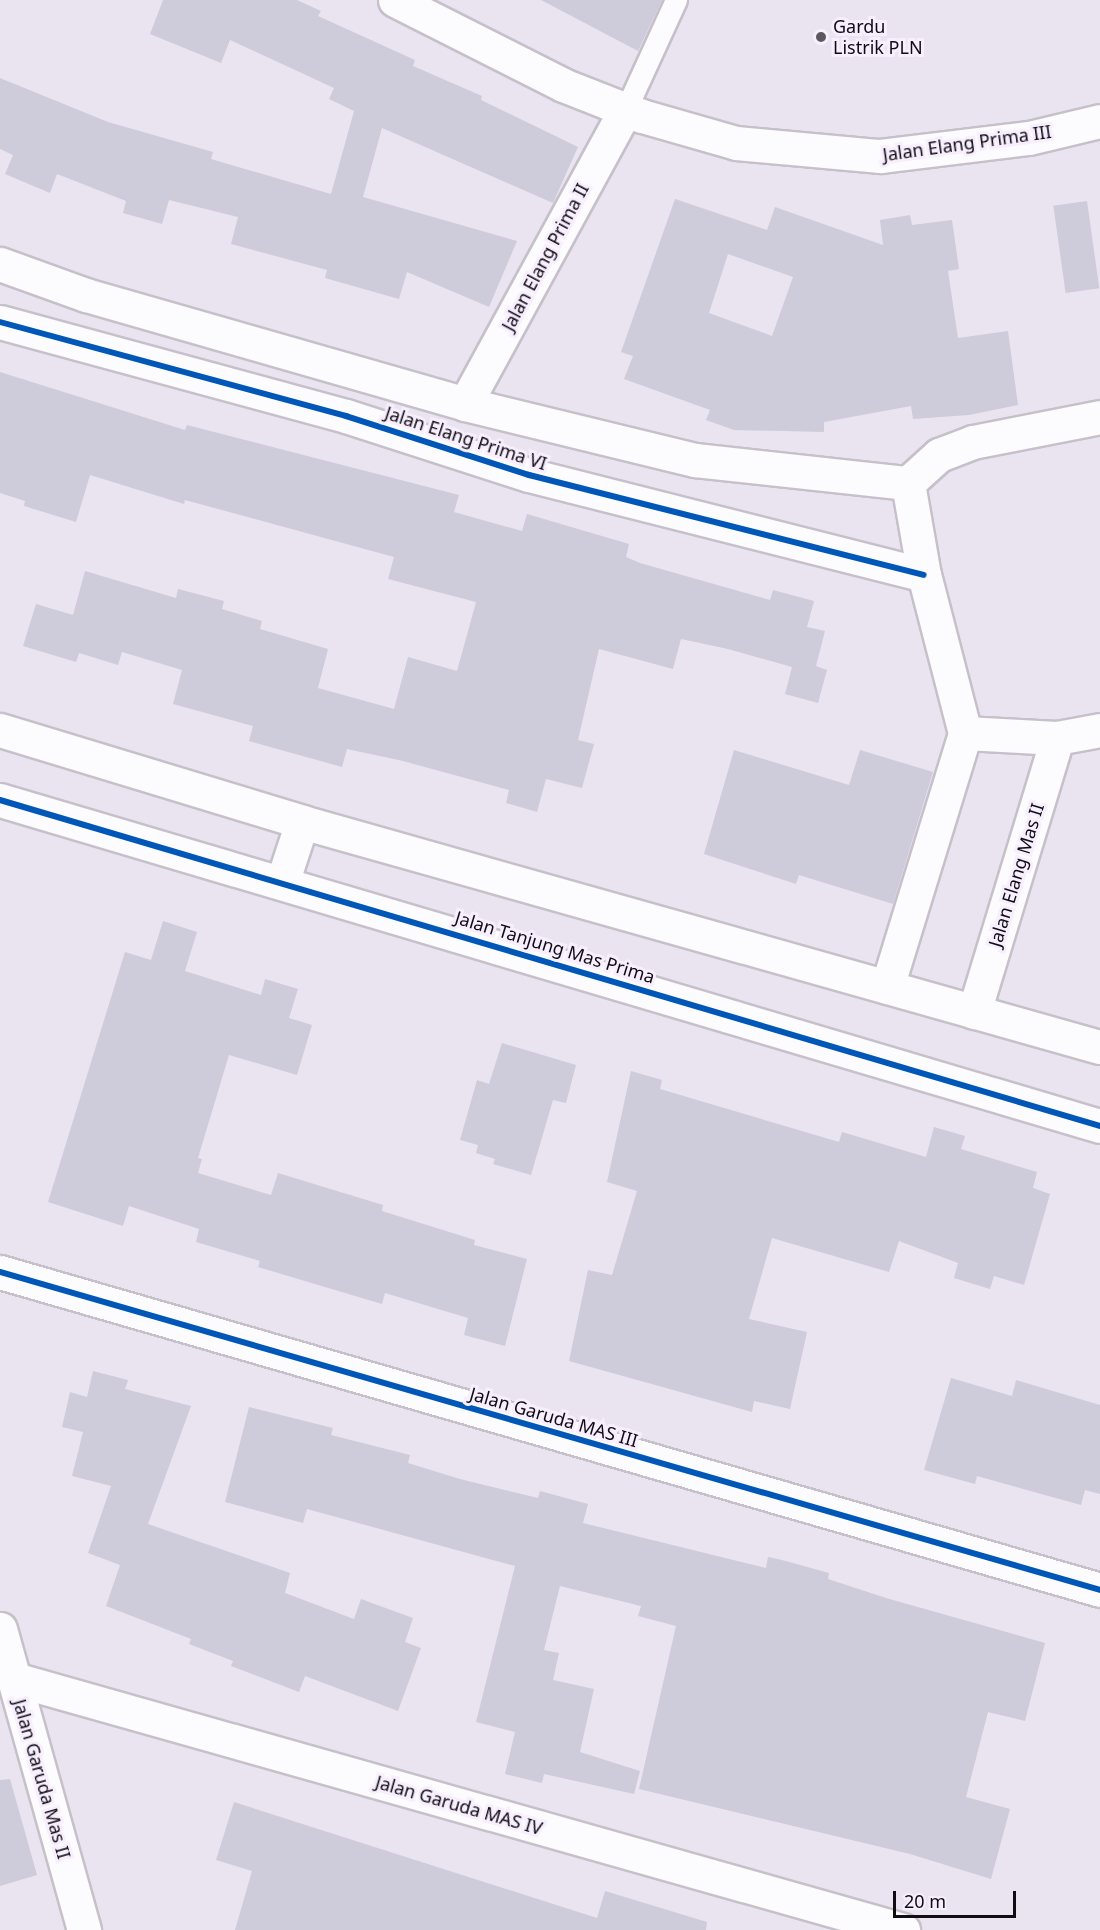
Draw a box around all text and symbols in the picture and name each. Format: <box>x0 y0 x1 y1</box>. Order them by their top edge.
place label: Gardu Listrik PLN <box>833 16 923 58</box>
marker: Gardu Listrik PLN <box>814 30 828 44</box>
street label: Jalan Elang Prima III <box>881 120 1053 166</box>
street label: Jalan Elang Prima II <box>497 180 593 334</box>
street label: Jalan Elang Prima VI <box>382 402 550 474</box>
street label: Jalan Elang Mas II <box>984 801 1048 949</box>
street label: Jalan Tanjung Mas Prima <box>453 906 657 988</box>
street label: Jalan Garuda MAS III <box>467 1383 641 1451</box>
street label: Jalan Garuda Mas II <box>9 1697 75 1861</box>
street label: Jalan Garuda MAS IV <box>373 1771 545 1839</box>
scale bar <box>896 1879 1019 1917</box>
text: 20 m <box>904 1889 946 1913</box>

